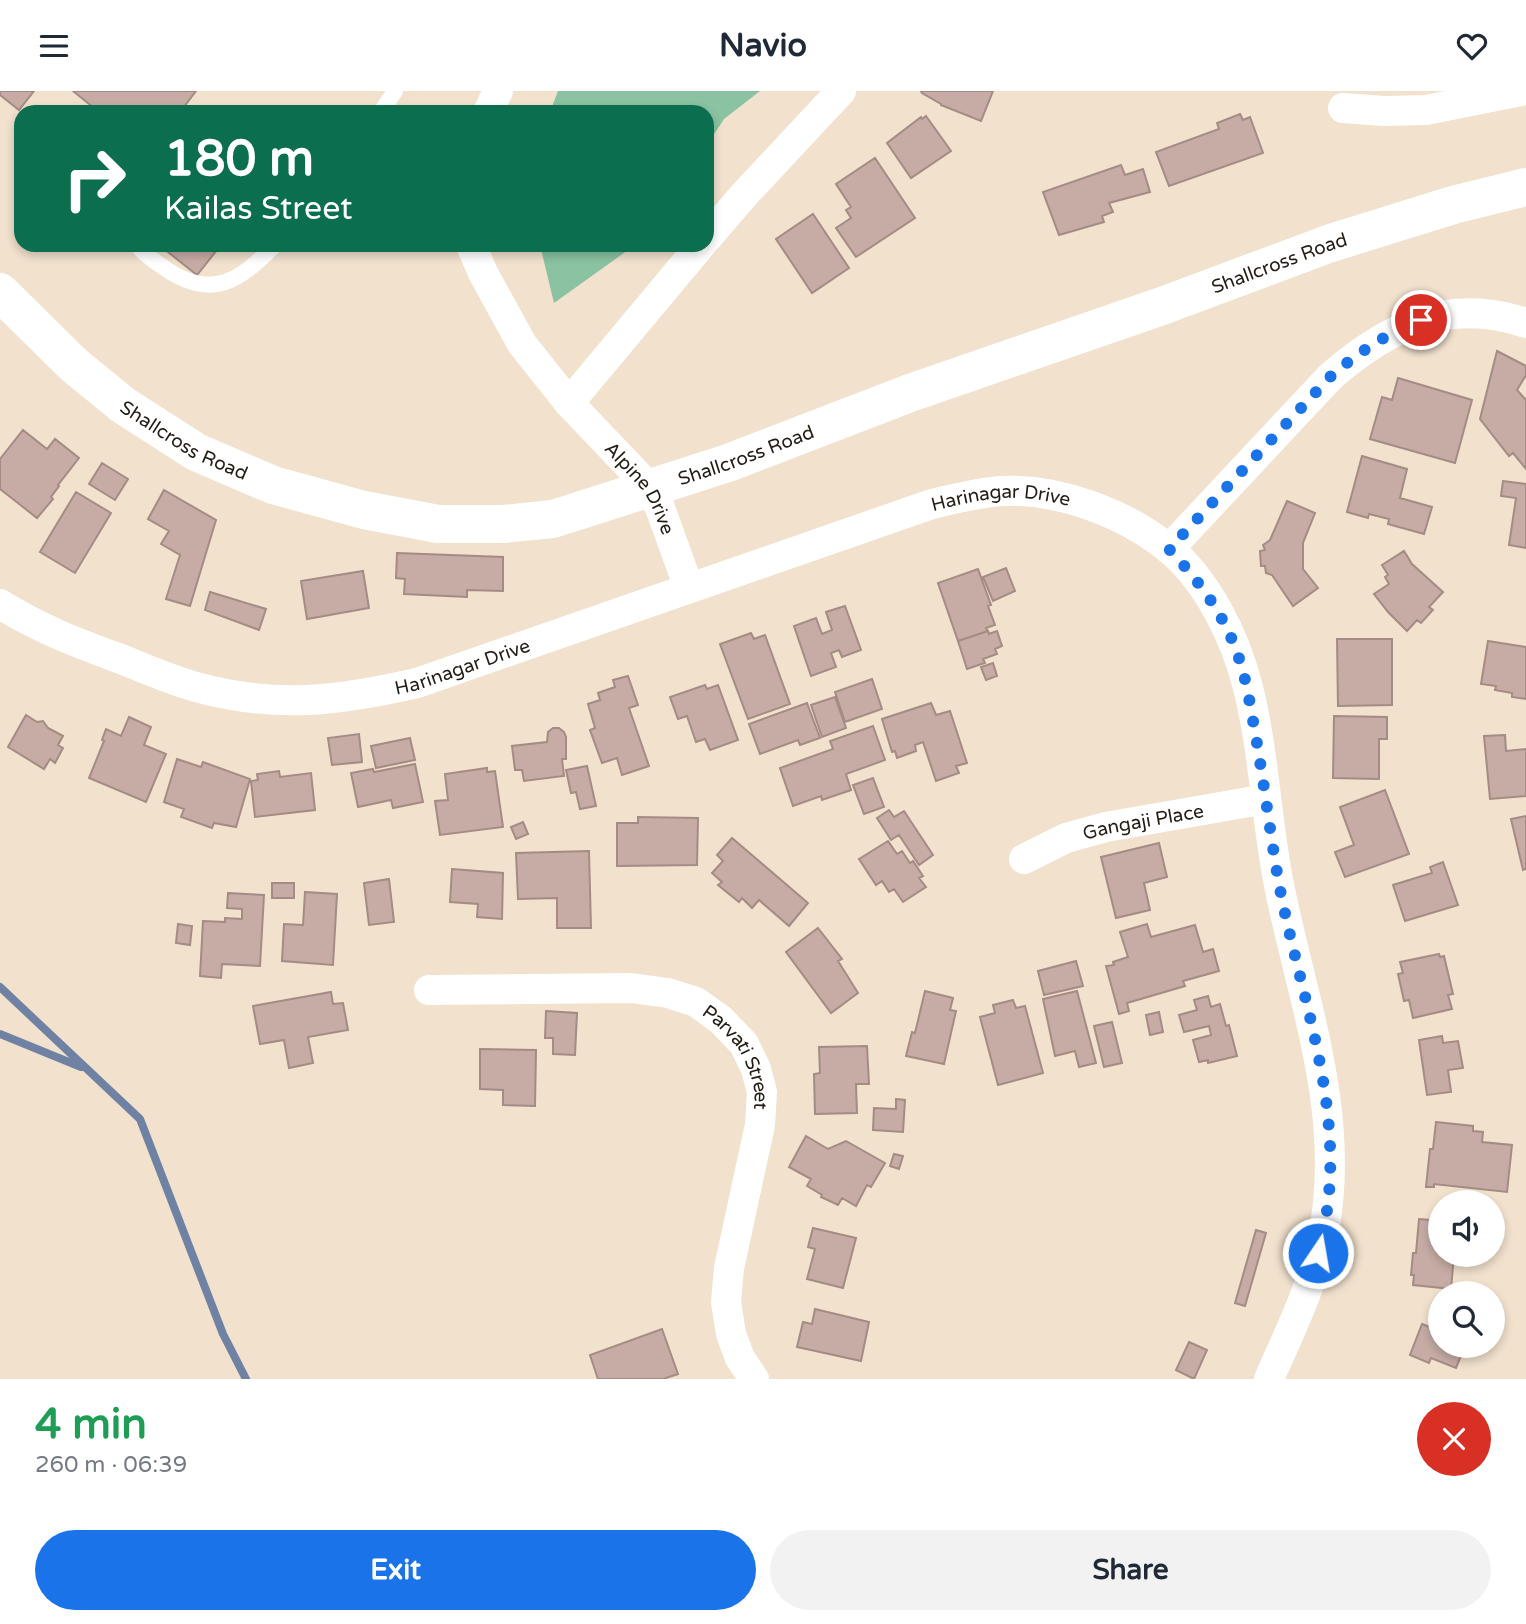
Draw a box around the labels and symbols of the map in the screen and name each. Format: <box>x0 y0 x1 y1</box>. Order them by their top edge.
street label: Shallcross Road <box>1209 229 1350 299</box>
pin <box>1391 290 1451 350</box>
street label: Shallcross Road <box>116 396 251 485</box>
street label: Shallcross Road <box>675 421 817 490</box>
street label: Alpine Drive <box>600 438 679 538</box>
street label: Harinagar Drive <box>929 481 1073 516</box>
street label: Harinagar Drive <box>393 635 533 700</box>
street label: Gangaji Place <box>1080 800 1206 845</box>
street label: Parvati Street <box>698 1000 772 1110</box>
position arrow <box>1281 1216 1355 1290</box>

